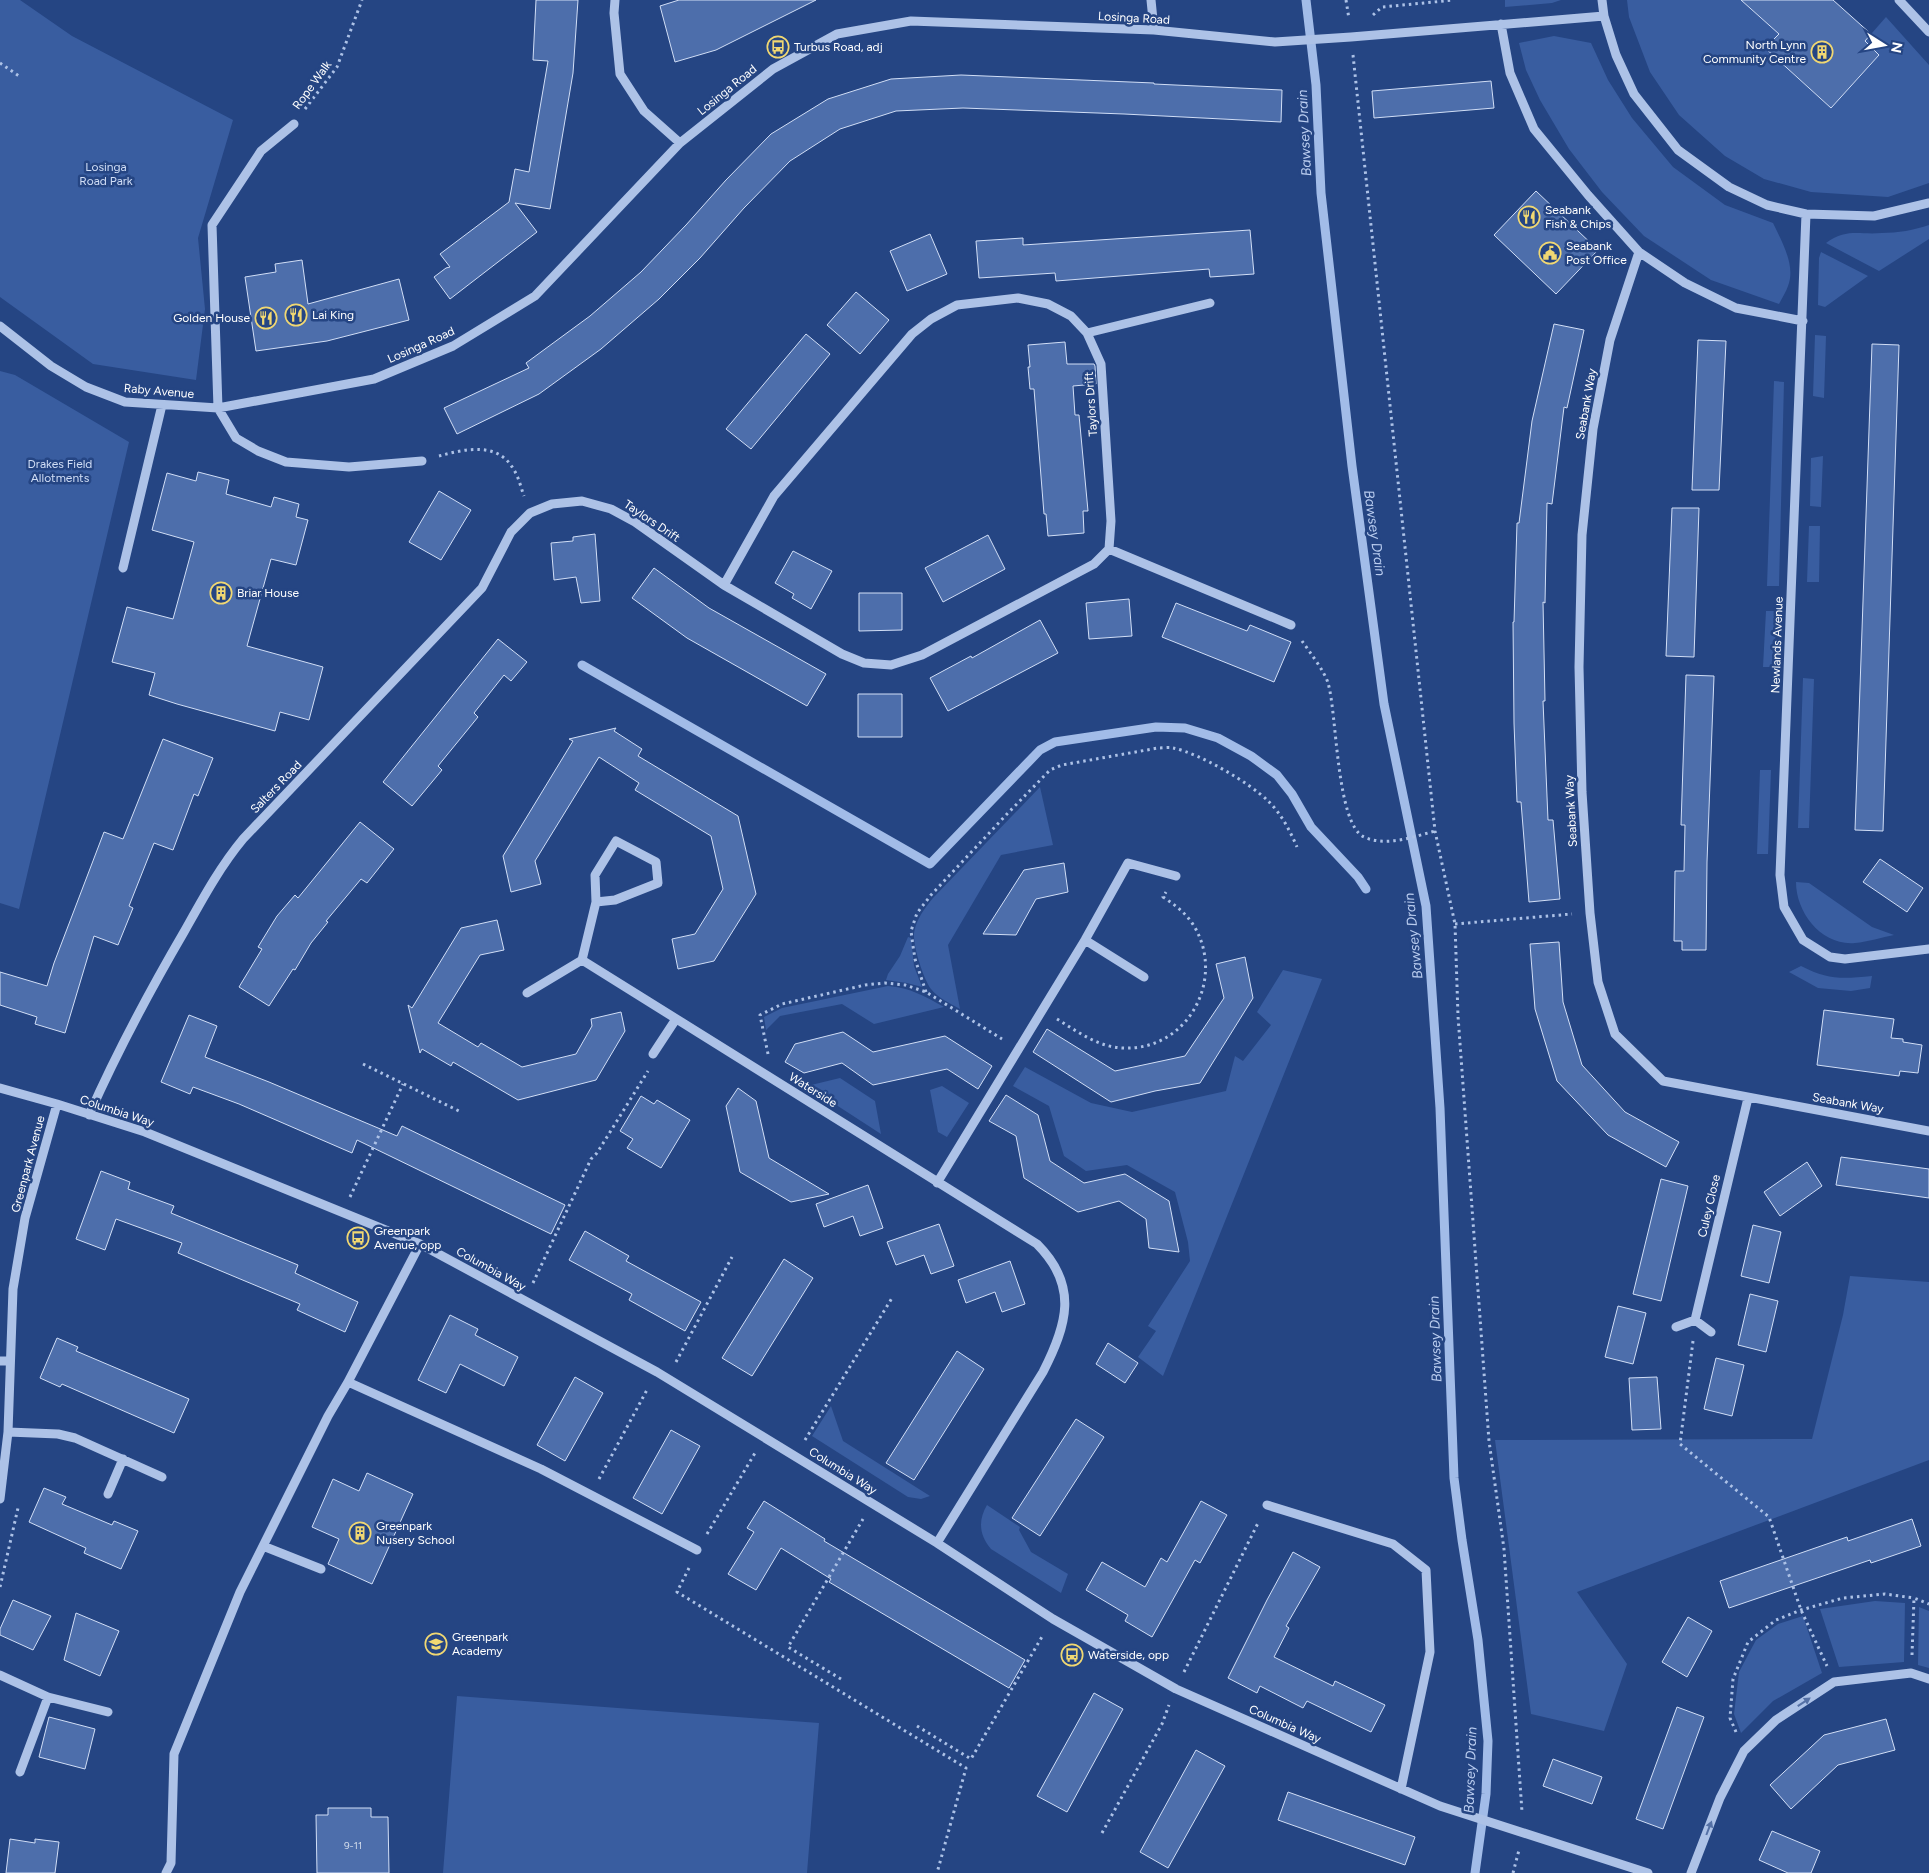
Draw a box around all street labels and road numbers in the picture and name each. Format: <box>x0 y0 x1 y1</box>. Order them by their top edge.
street label: Losinga Road <box>1098 9 1170 27</box>
street label: Rope Walk <box>290 58 334 112</box>
street label: Losinga Road <box>695 62 759 118</box>
street label: Losinga Road <box>385 324 457 366</box>
street label: Seabank Way <box>1573 367 1599 441</box>
street label: Taylors Drift <box>1082 371 1100 437</box>
street label: Raby Avenue <box>123 381 195 401</box>
street label: Taylors Drift <box>621 497 683 545</box>
street label: Newlands Avenue <box>1768 596 1786 694</box>
street label: Salters Road <box>248 758 304 816</box>
street label: Seabank Way <box>1562 774 1580 847</box>
street label: Waterside <box>786 1070 840 1111</box>
street label: Seabank Way <box>1811 1090 1885 1116</box>
street label: Columbia Way <box>78 1092 157 1130</box>
street label: Greenpark Avenue <box>8 1114 48 1214</box>
street label: Culey Close <box>1695 1173 1723 1239</box>
street label: Columbia Way <box>454 1244 529 1294</box>
street label: Columbia Way <box>806 1445 880 1498</box>
street label: Columbia Way <box>1247 1702 1324 1746</box>

